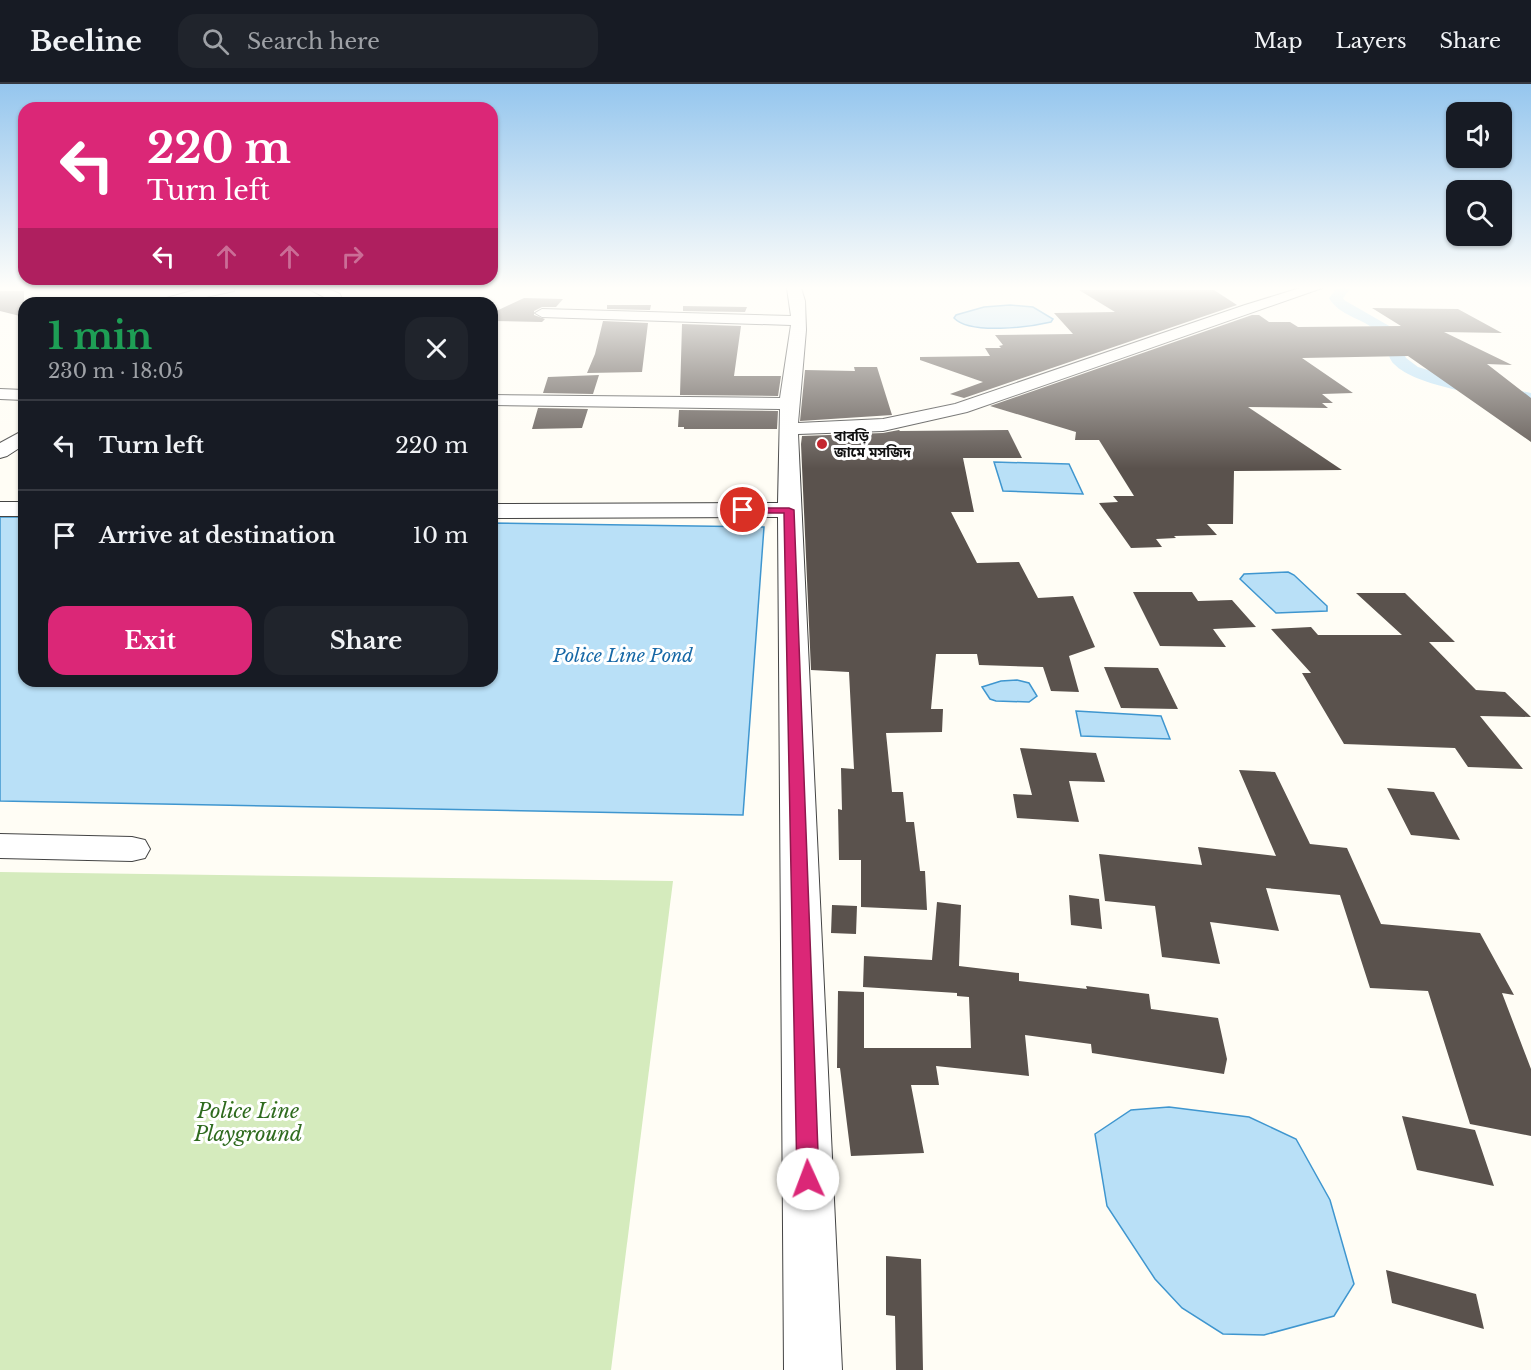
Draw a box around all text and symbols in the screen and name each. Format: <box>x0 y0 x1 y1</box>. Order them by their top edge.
search box <box>178 14 598 68</box>
text: Beeline <box>30 24 142 59</box>
icon: search <box>199 25 232 58</box>
text: Search here <box>247 28 380 55</box>
text: Map <box>1254 28 1303 54</box>
text: Layers <box>1336 28 1407 54</box>
text: Share <box>1440 28 1501 54</box>
map controls <box>1446 102 1512 246</box>
button: sound <box>1446 102 1512 168</box>
text: 220 m <box>147 122 291 174</box>
icon: left <box>48 126 126 204</box>
text: Turn left <box>147 174 270 207</box>
button: search <box>1446 180 1512 246</box>
icon: left <box>147 240 180 273</box>
icon: ahead <box>210 240 243 273</box>
icon: ahead <box>273 240 306 273</box>
icon: right <box>336 240 369 273</box>
text: 1 min <box>48 314 152 359</box>
button: close <box>405 317 468 380</box>
text: 230 m · 18:05 <box>48 359 184 383</box>
place label: বাবড়ি জামে মসজিদ <box>833 427 912 461</box>
icon: left <box>48 429 81 462</box>
text: Turn left <box>99 432 204 459</box>
text: 220 m <box>395 432 468 459</box>
marker: বাবড়ি জামে মসজিদ <box>815 437 829 451</box>
pin <box>717 484 768 535</box>
icon: arrive <box>726 493 759 526</box>
icon: arrive <box>48 519 81 552</box>
text: Arrive at destination <box>99 522 336 549</box>
text: 10 m <box>413 522 468 549</box>
button: Exit <box>48 606 252 675</box>
button: Share <box>264 606 468 675</box>
water label: Police Line Pond <box>552 645 693 667</box>
park label: Police Line Playground <box>193 1099 302 1146</box>
position arrow <box>776 1147 840 1211</box>

